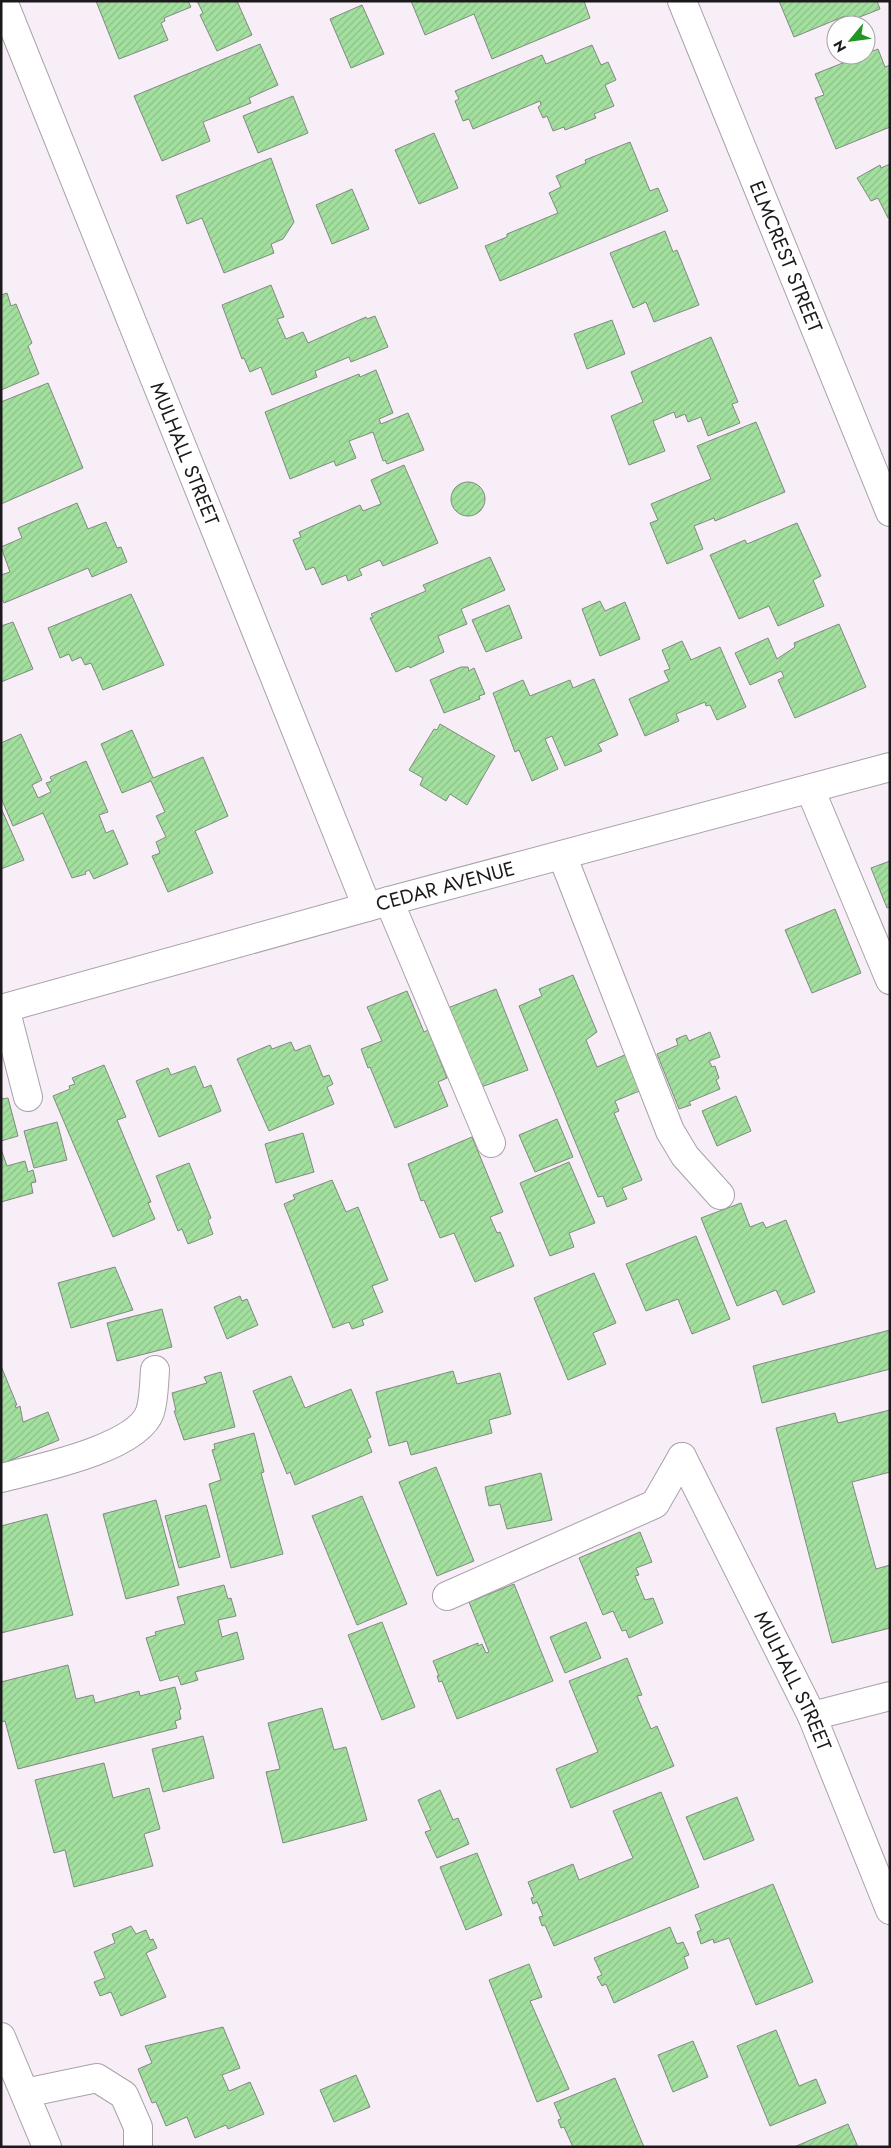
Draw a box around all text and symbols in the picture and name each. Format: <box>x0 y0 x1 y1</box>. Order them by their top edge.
north arrow <box>826 15 876 65</box>
text: N <box>828 37 851 56</box>
street label: ELMCREST STREET <box>742 177 830 337</box>
street label: MULHALL STREET <box>143 378 227 530</box>
street label: CEDAR AVENUE <box>373 854 518 918</box>
street label: MULHALL STREET <box>747 1606 839 1756</box>

